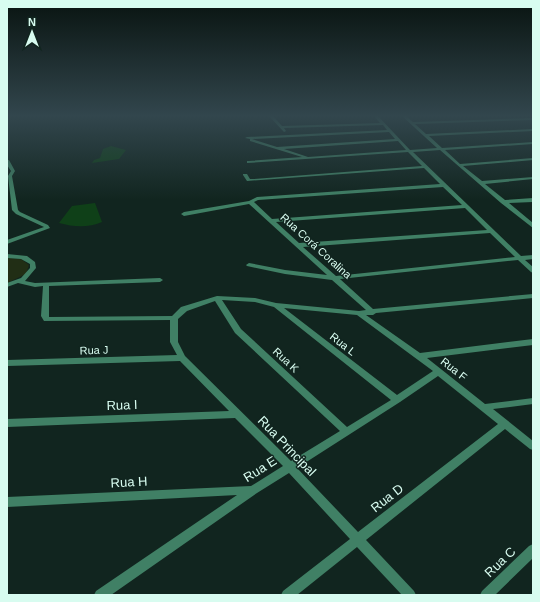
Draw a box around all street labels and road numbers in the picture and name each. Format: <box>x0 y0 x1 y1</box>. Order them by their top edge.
street label: Rua Corá Coralina <box>278 211 355 282</box>
street label: Rua L <box>328 330 358 358</box>
street label: Rua J <box>79 344 109 356</box>
street label: Rua K <box>271 345 302 375</box>
street label: Rua F <box>438 355 470 383</box>
street label: Rua I <box>106 397 138 413</box>
street label: Rua Principal <box>255 413 319 479</box>
street label: Rua E <box>241 453 280 485</box>
street label: Rua H <box>110 474 148 490</box>
street label: Rua D <box>368 481 406 515</box>
street label: Rua C <box>482 544 518 580</box>

